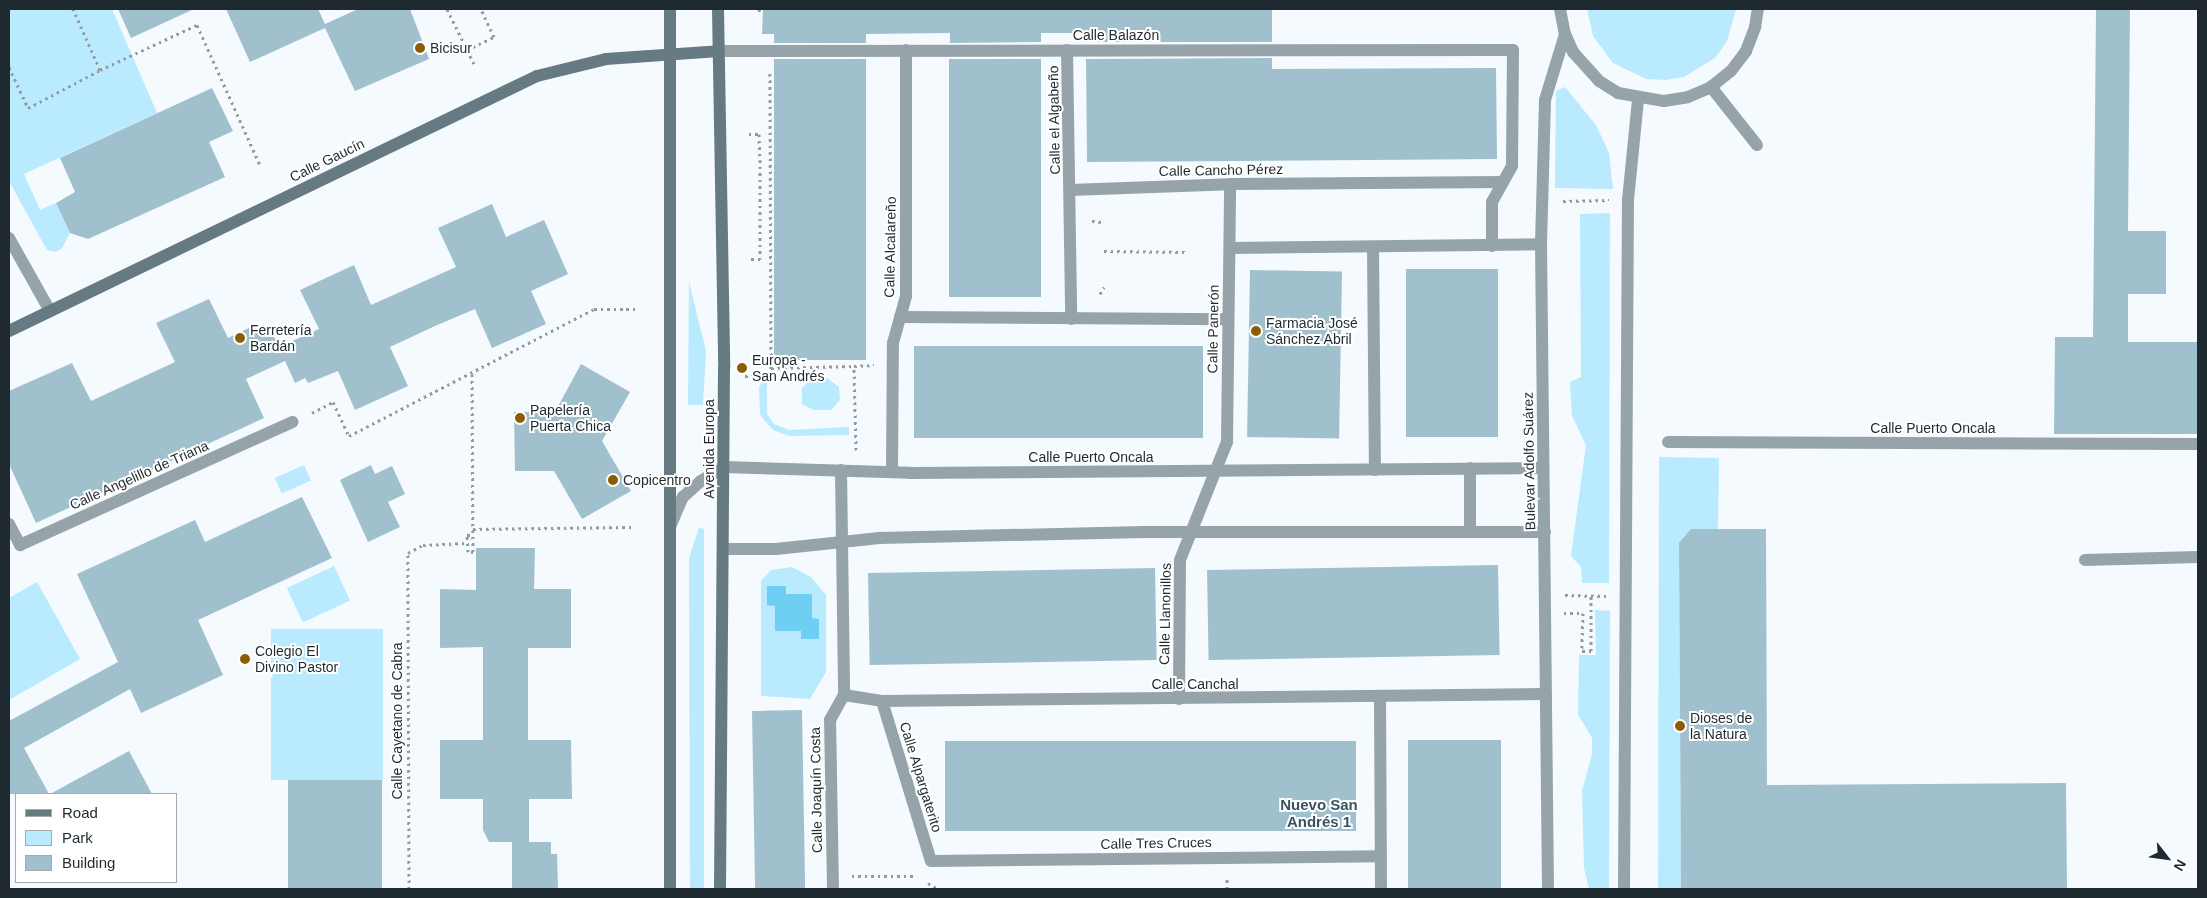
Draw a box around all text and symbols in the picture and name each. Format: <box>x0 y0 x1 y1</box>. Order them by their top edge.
street label: Calle Balazón <box>1073 27 1159 43</box>
place label: Bicisur <box>430 40 472 56</box>
marker: Bicisur <box>414 42 426 54</box>
street label: Calle el Algabeño <box>1045 65 1063 175</box>
street label: Calle Gaucín <box>287 135 367 185</box>
street label: Calle Cancho Pérez <box>1159 161 1283 179</box>
street label: Calle Alcalareño <box>881 196 899 298</box>
street label: Calle Panerón <box>1204 284 1222 374</box>
place label: Farmacia José Sánchez Abril <box>1266 315 1358 348</box>
place label: Ferretería Bardán <box>250 322 311 354</box>
marker: Farmacia José Sánchez Abril <box>1250 325 1262 337</box>
marker: Ferretería Bardán <box>234 332 246 344</box>
place label: Europa - San Andrés <box>752 352 825 384</box>
marker: Europa - San Andrés <box>736 362 748 374</box>
street label: Bulevar Adolfo Suárez <box>1519 391 1539 531</box>
street label: Avenida Europa <box>701 399 717 499</box>
place label: Papelería Puerta Chica <box>530 402 611 434</box>
marker: Papelería Puerta Chica <box>514 412 526 424</box>
street label: Calle Puerto Oncala <box>1870 420 1996 436</box>
street label: Calle Angelillo de Triana <box>67 437 211 513</box>
street label: Calle Puerto Oncala <box>1028 449 1154 465</box>
place label: Copicentro <box>623 472 691 488</box>
marker: Copicentro <box>607 474 619 486</box>
street label: Calle Llanonillos <box>1156 563 1174 665</box>
street label: Calle Cayetano de Cabra <box>389 642 405 800</box>
place label: Colegio El Divino Pastor <box>255 643 338 676</box>
marker: Colegio El Divino Pastor <box>239 653 251 665</box>
street label: Calle Canchal <box>1151 676 1239 692</box>
place label: Dioses de la Natura <box>1690 710 1752 742</box>
street label: Calle Alpargaterito <box>896 719 946 835</box>
marker: Dioses de la Natura <box>1674 720 1686 732</box>
street label: Calle Joaquín Costa <box>807 727 825 853</box>
legend <box>15 793 178 883</box>
district label: Nuevo San Andrés 1 <box>1280 795 1358 830</box>
text: Road <box>62 804 98 821</box>
text: Park <box>62 829 93 846</box>
north arrow <box>2142 833 2192 883</box>
street label: Calle Tres Cruces <box>1100 834 1212 852</box>
text: Building <box>62 854 115 871</box>
text: N <box>2171 857 2189 874</box>

